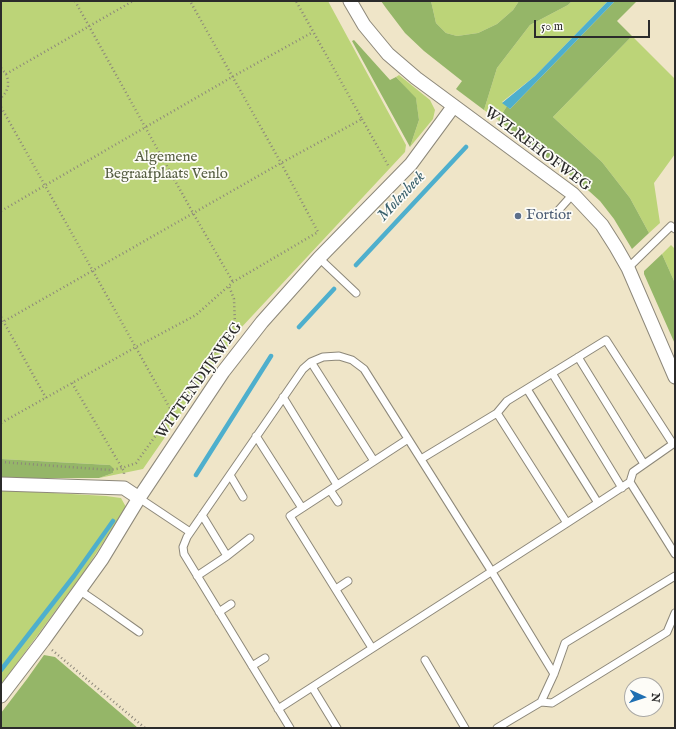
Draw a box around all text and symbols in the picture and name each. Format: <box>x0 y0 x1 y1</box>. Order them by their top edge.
scale bar <box>536 12 652 38</box>
text: 50 m <box>541 19 563 34</box>
street label: WYLREHOFWEG <box>480 104 594 196</box>
park label: Algemene Begraafplaats Venlo <box>104 149 228 184</box>
water label: Molenbeek <box>374 168 430 226</box>
place label: Fortior <box>526 207 572 225</box>
marker: Fortior <box>513 211 523 221</box>
street label: WITTENDIJKWEG <box>153 319 247 443</box>
north arrow <box>624 677 664 717</box>
text: N <box>648 692 662 703</box>

